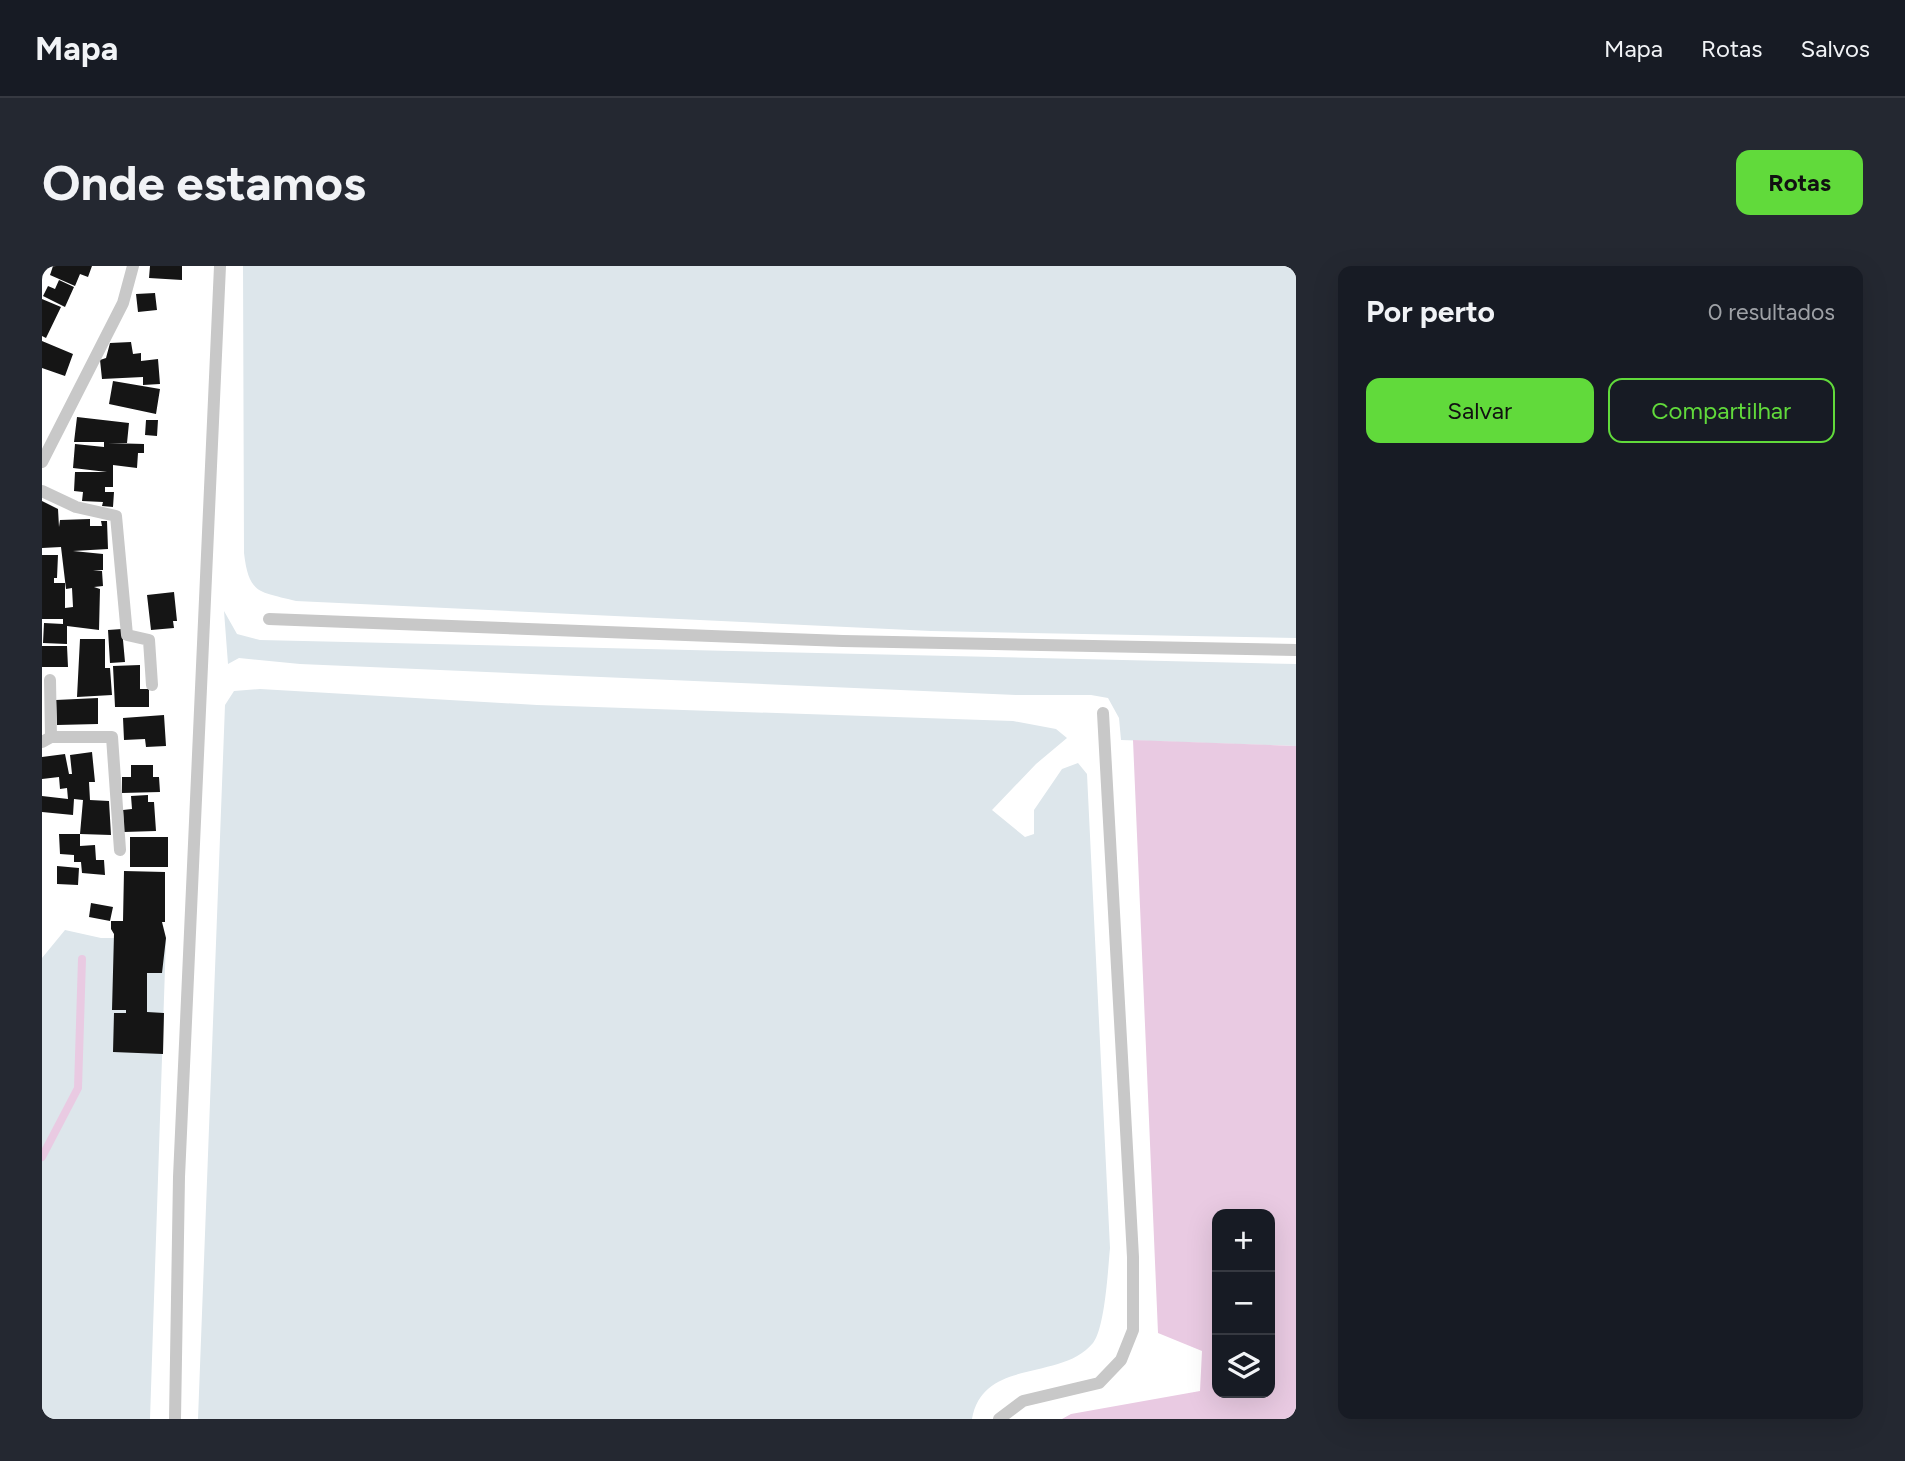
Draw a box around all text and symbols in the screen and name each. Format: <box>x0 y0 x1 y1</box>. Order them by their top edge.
text: Mapa <box>35 29 118 68</box>
text: Mapa <box>1604 34 1663 63</box>
text: Rotas <box>1701 34 1762 63</box>
text: Salvos <box>1800 34 1870 63</box>
button: Rotas <box>1736 150 1863 215</box>
text: Onde estamos <box>42 153 366 212</box>
text: Por perto <box>1366 293 1495 330</box>
text: 0 resultados <box>1708 298 1835 326</box>
button: Salvar <box>1366 378 1594 443</box>
button: Compartilhar <box>1608 378 1835 443</box>
map controls <box>1212 1209 1275 1398</box>
button: + <box>1212 1209 1275 1272</box>
button: − <box>1212 1272 1275 1335</box>
button: layers <box>1212 1335 1275 1398</box>

